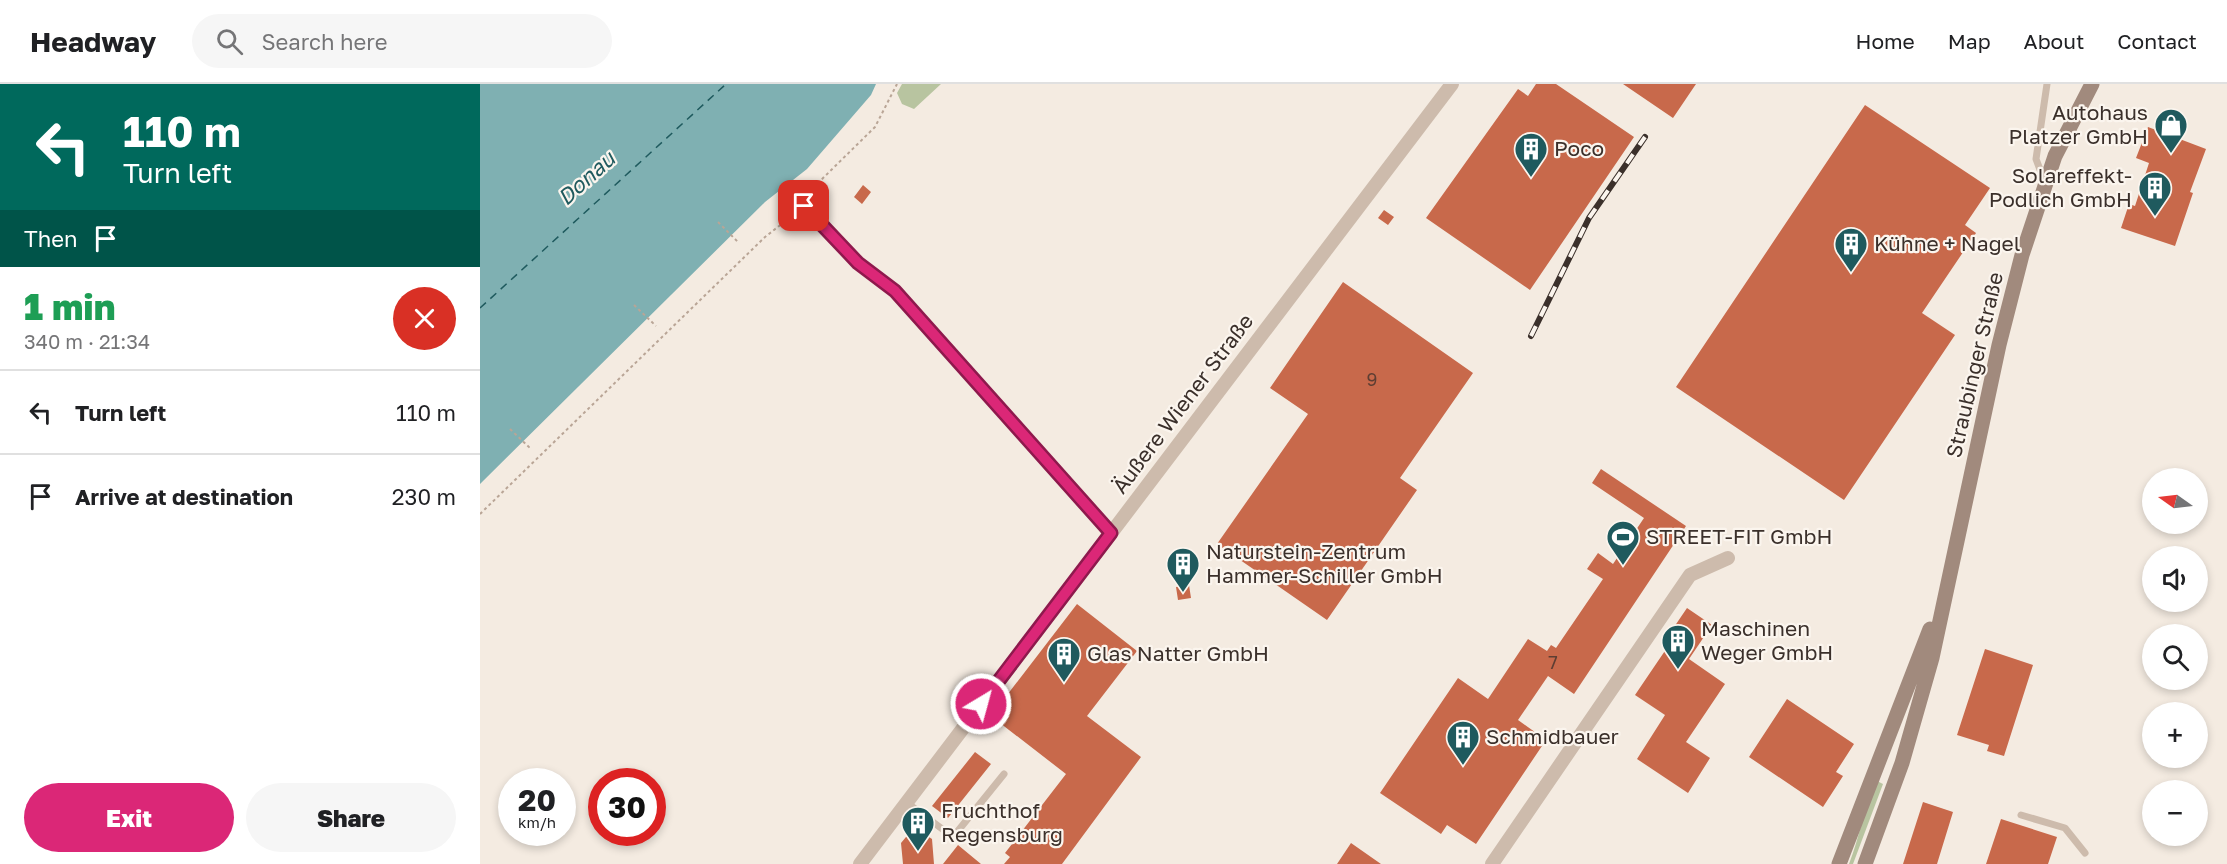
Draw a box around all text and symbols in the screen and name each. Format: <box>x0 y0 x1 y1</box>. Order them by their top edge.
search box <box>192 14 612 68</box>
text: Headway <box>30 25 156 58</box>
icon: search <box>213 25 246 58</box>
text: Search here <box>261 28 387 55</box>
text: Home <box>1855 28 1915 54</box>
text: Map <box>1948 28 1991 54</box>
text: About <box>2024 28 2084 54</box>
text: Contact <box>2117 28 2197 54</box>
place label: Autohaus Platzer GmbH <box>2008 99 2148 149</box>
text: 110 m <box>123 106 241 156</box>
shop icon: Autohaus Platzer GmbH <box>2153 107 2189 154</box>
icon: left <box>24 108 102 186</box>
building icon: Poco <box>1513 131 1549 178</box>
place label: Poco <box>1554 135 1604 161</box>
water label: Donau <box>551 144 621 210</box>
text: Turn left <box>123 157 232 189</box>
place label: Solareffekt- Podlich GmbH <box>1989 162 2132 212</box>
building icon: Solareffekt- Podlich GmbH <box>2137 170 2173 217</box>
pin <box>778 180 829 231</box>
icon: arrive <box>787 189 820 222</box>
icon: arrive <box>89 222 122 255</box>
text: Then <box>24 225 77 252</box>
building icon: Kühne + Nagel <box>1833 226 1869 273</box>
place label: Kühne + Nagel <box>1874 230 2020 256</box>
street label: Straubinger Straße <box>1940 269 2008 460</box>
text: 1 min <box>24 285 115 328</box>
button: close <box>393 287 456 350</box>
street label: Äußere Wiener Straße <box>1106 308 1258 498</box>
text: 340 m · 21:34 <box>24 329 150 353</box>
house number: 9 <box>1367 368 1377 390</box>
icon: left <box>24 396 57 429</box>
text: Turn left <box>75 399 166 426</box>
text: 110 m <box>396 399 456 426</box>
north arrow <box>2142 468 2208 534</box>
map controls <box>2142 468 2208 846</box>
icon: arrive <box>24 480 57 513</box>
text: Arrive at destination <box>75 483 293 510</box>
text: 230 m <box>392 483 456 510</box>
sports icon: STREET-FIT GmbH <box>1605 519 1641 566</box>
place label: STREET-FIT GmbH <box>1646 523 1832 549</box>
place label: Naturstein-Zentrum Hammer-Schiller GmbH <box>1206 538 1443 588</box>
building icon: Naturstein-Zentrum Hammer-Schiller GmbH <box>1165 546 1201 593</box>
button: sound <box>2142 546 2208 612</box>
place label: Maschinen Weger GmbH <box>1701 615 1833 665</box>
building icon: Maschinen Weger GmbH <box>1660 623 1696 670</box>
button: search <box>2142 624 2208 690</box>
building icon: Glas Natter GmbH <box>1046 636 1082 683</box>
place label: Glas Natter GmbH <box>1087 640 1269 666</box>
house number: 7 <box>1548 651 1558 673</box>
position arrow <box>949 672 1013 736</box>
button: + <box>2142 702 2208 768</box>
building icon: Schmidbauer <box>1445 719 1481 766</box>
place label: Schmidbauer <box>1486 723 1619 749</box>
speed limit sign: 30 <box>588 768 666 846</box>
button: − <box>2142 780 2208 846</box>
text: 20 <box>518 782 556 818</box>
button: Exit <box>24 783 234 852</box>
button: Share <box>246 783 456 852</box>
place label: Fruchthof Regensburg <box>941 797 1063 847</box>
building icon: Fruchthof Regensburg <box>900 805 936 852</box>
text: km/h <box>518 813 556 831</box>

